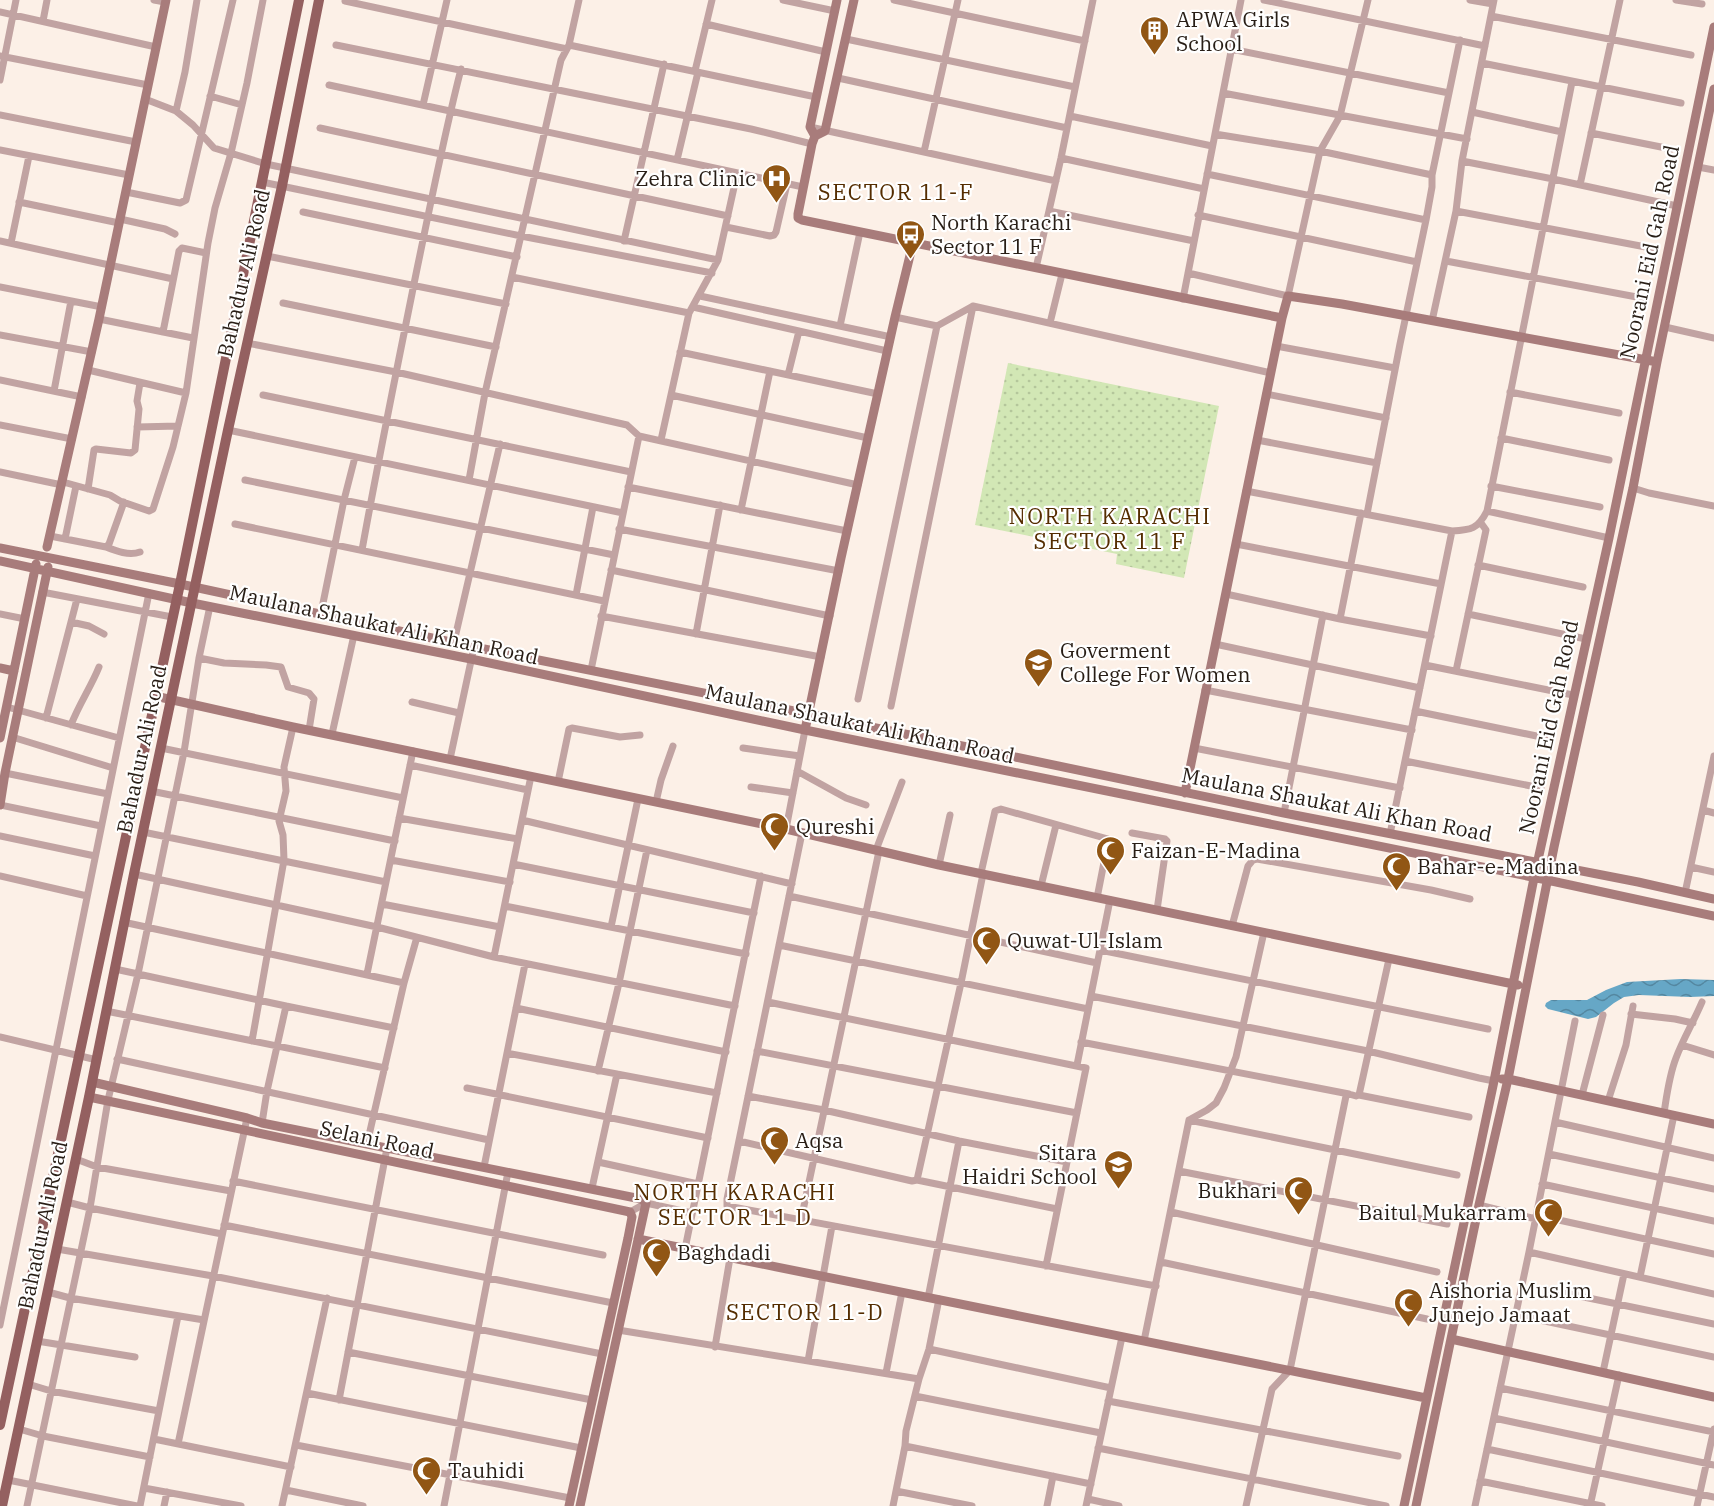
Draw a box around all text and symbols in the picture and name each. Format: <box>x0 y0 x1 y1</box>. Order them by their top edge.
place label: APWA Girls School <box>1176 5 1290 57</box>
building icon: APWA Girls School <box>1139 15 1171 57</box>
street label: Noorani Eid Gah Road <box>1613 142 1685 362</box>
hospital icon: Zehra Clinic <box>761 162 793 204</box>
place label: Zehra Clinic <box>635 164 756 192</box>
district label: SECTOR 11-F <box>818 177 974 206</box>
street label: Bahadur Ali Road <box>210 186 276 360</box>
place label: North Karachi Sector 11 F <box>931 208 1071 260</box>
bus stop icon: North Karachi Sector 11 F <box>894 218 926 260</box>
district label: NORTH KARACHI SECTOR 11 F <box>1009 501 1211 555</box>
street label: Maulana Shaukat Ali Khan Road <box>227 577 541 671</box>
street label: Noorani Eid Gah Road <box>1512 617 1584 837</box>
place label: Goverment College For Women <box>1060 636 1251 688</box>
school or university icon: Goverment College For Women <box>1023 646 1055 688</box>
street label: Bahadur Ali Road <box>109 662 173 836</box>
street label: Maulana Shaukat Ali Khan Road <box>703 676 1017 770</box>
street label: Maulana Shaukat Ali Khan Road <box>1179 760 1495 848</box>
mosque icon: Qureshi <box>759 810 791 852</box>
place label: Qureshi <box>796 812 875 840</box>
mosque icon: Faizan-E-Madina <box>1094 834 1126 876</box>
place label: Faizan-E-Madina <box>1131 836 1301 864</box>
mosque icon: Bahar-e-Madina <box>1380 850 1412 892</box>
place label: Bahar-e-Madina <box>1417 852 1579 880</box>
mosque icon: Quwat-Ul-Islam <box>970 924 1002 966</box>
place label: Quwat-Ul-Islam <box>1007 926 1163 954</box>
street label: Selani Road <box>317 1113 437 1165</box>
mosque icon: Aqsa <box>758 1124 790 1166</box>
place label: Aqsa <box>795 1126 844 1154</box>
street label: Bahadur Ali Road <box>10 1138 74 1312</box>
place label: Sitara Haidri School <box>962 1138 1097 1190</box>
school or university icon: Sitara Haidri School <box>1102 1148 1134 1190</box>
mosque icon: Bukhari <box>1282 1174 1314 1216</box>
place label: Bukhari <box>1197 1176 1277 1204</box>
district label: NORTH KARACHI SECTOR 11 D <box>634 1177 836 1231</box>
mosque icon: Baitul Mukarram <box>1532 1196 1564 1238</box>
place label: Baitul Mukarram <box>1358 1198 1527 1226</box>
mosque icon: Baghdadi <box>640 1236 672 1278</box>
place label: Baghdadi <box>677 1238 771 1266</box>
place label: Aishoria Muslim Junejo Jamaat <box>1429 1276 1592 1328</box>
mosque icon: Aishoria Muslim Junejo Jamaat <box>1392 1286 1424 1328</box>
district label: SECTOR 11-D <box>726 1297 884 1326</box>
mosque icon: Tauhidi <box>411 1454 443 1496</box>
place label: Tauhidi <box>448 1456 524 1484</box>

